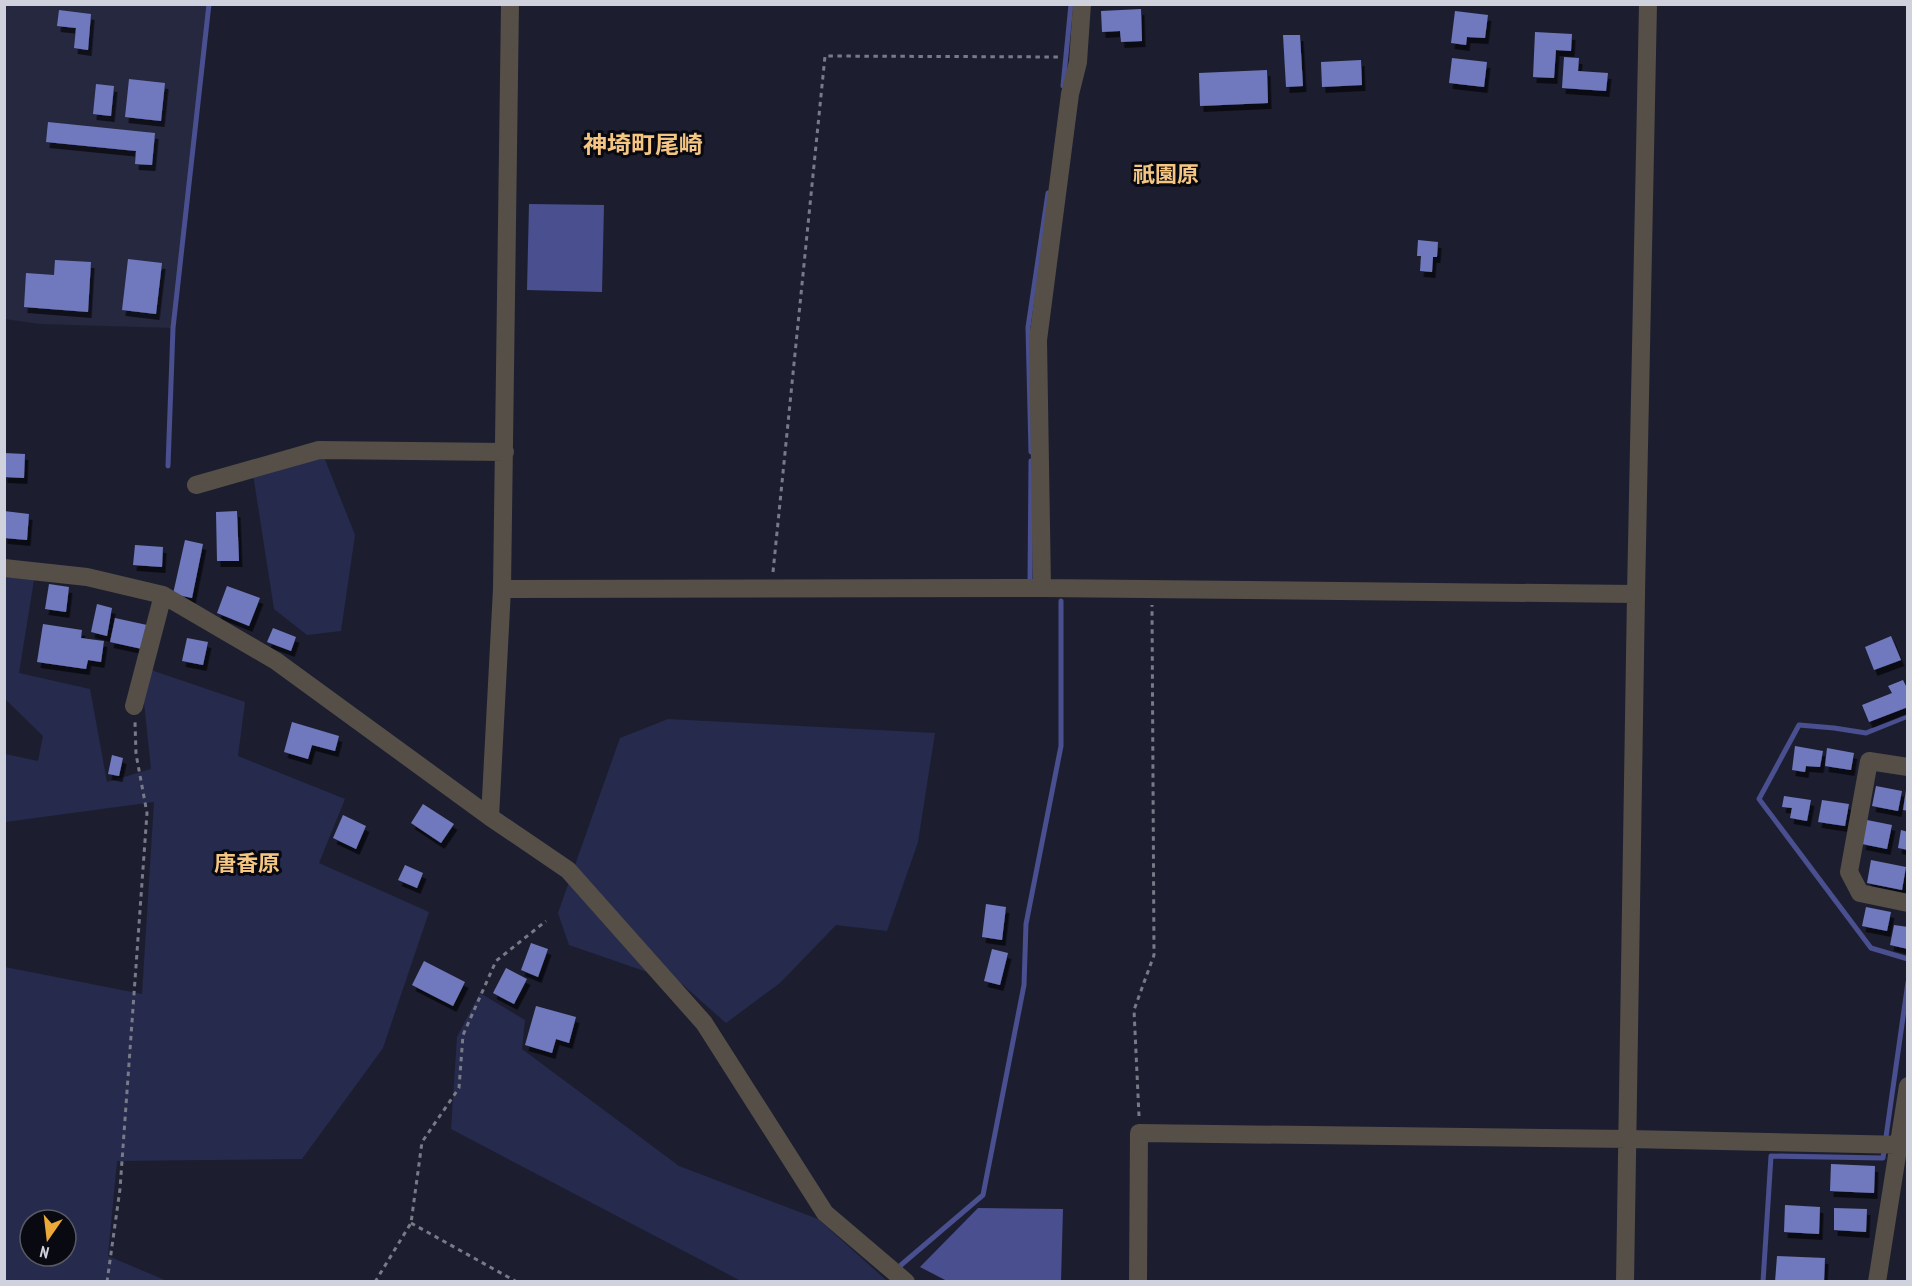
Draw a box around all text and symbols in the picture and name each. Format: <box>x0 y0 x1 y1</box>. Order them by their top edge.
district label: 神埼町尾崎 <box>583 129 703 160</box>
district label: 祇園原 <box>1133 160 1199 188</box>
district label: 唐香原 <box>214 849 280 877</box>
north arrow <box>18 1208 78 1268</box>
text: N <box>38 1242 51 1263</box>

